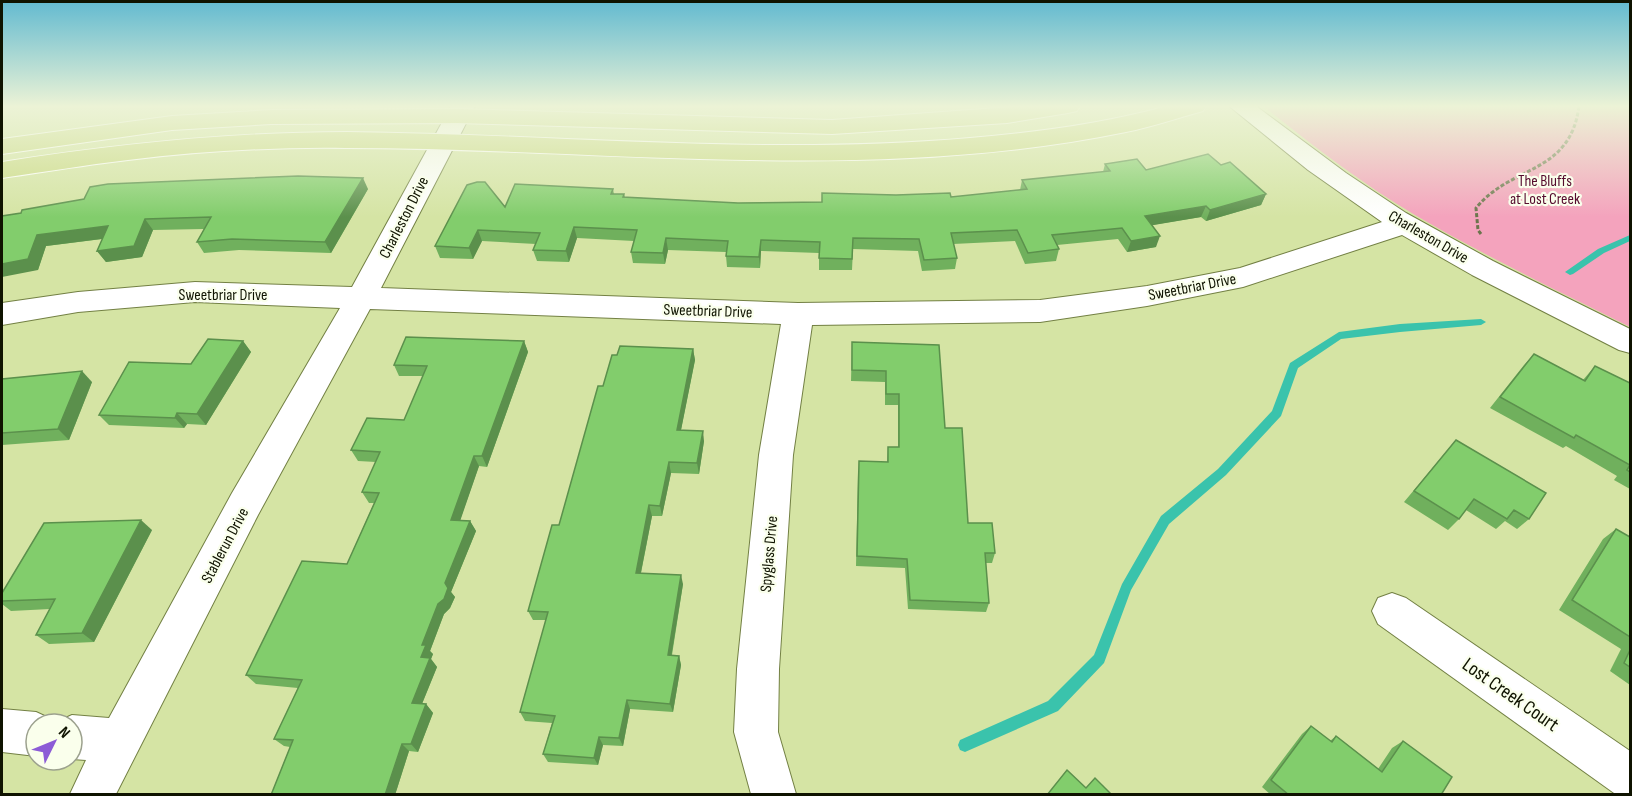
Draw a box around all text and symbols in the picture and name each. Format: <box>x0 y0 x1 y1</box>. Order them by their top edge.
park label: The Bluffs at Lost Creek <box>1510 172 1580 209</box>
street label: Charleston Drive <box>376 174 433 262</box>
street label: Charleston Drive <box>1385 207 1472 268</box>
street label: Sweetbriar Drive <box>1147 270 1238 305</box>
street label: Sweetbriar Drive <box>179 286 267 305</box>
street label: Sweetbriar Drive <box>663 300 753 323</box>
street label: Stablerun Drive <box>198 505 253 587</box>
street label: Spyglass Drive <box>757 515 782 593</box>
street label: Lost Creek Court <box>1458 653 1563 737</box>
north arrow <box>24 712 84 772</box>
text: N <box>54 723 74 742</box>

